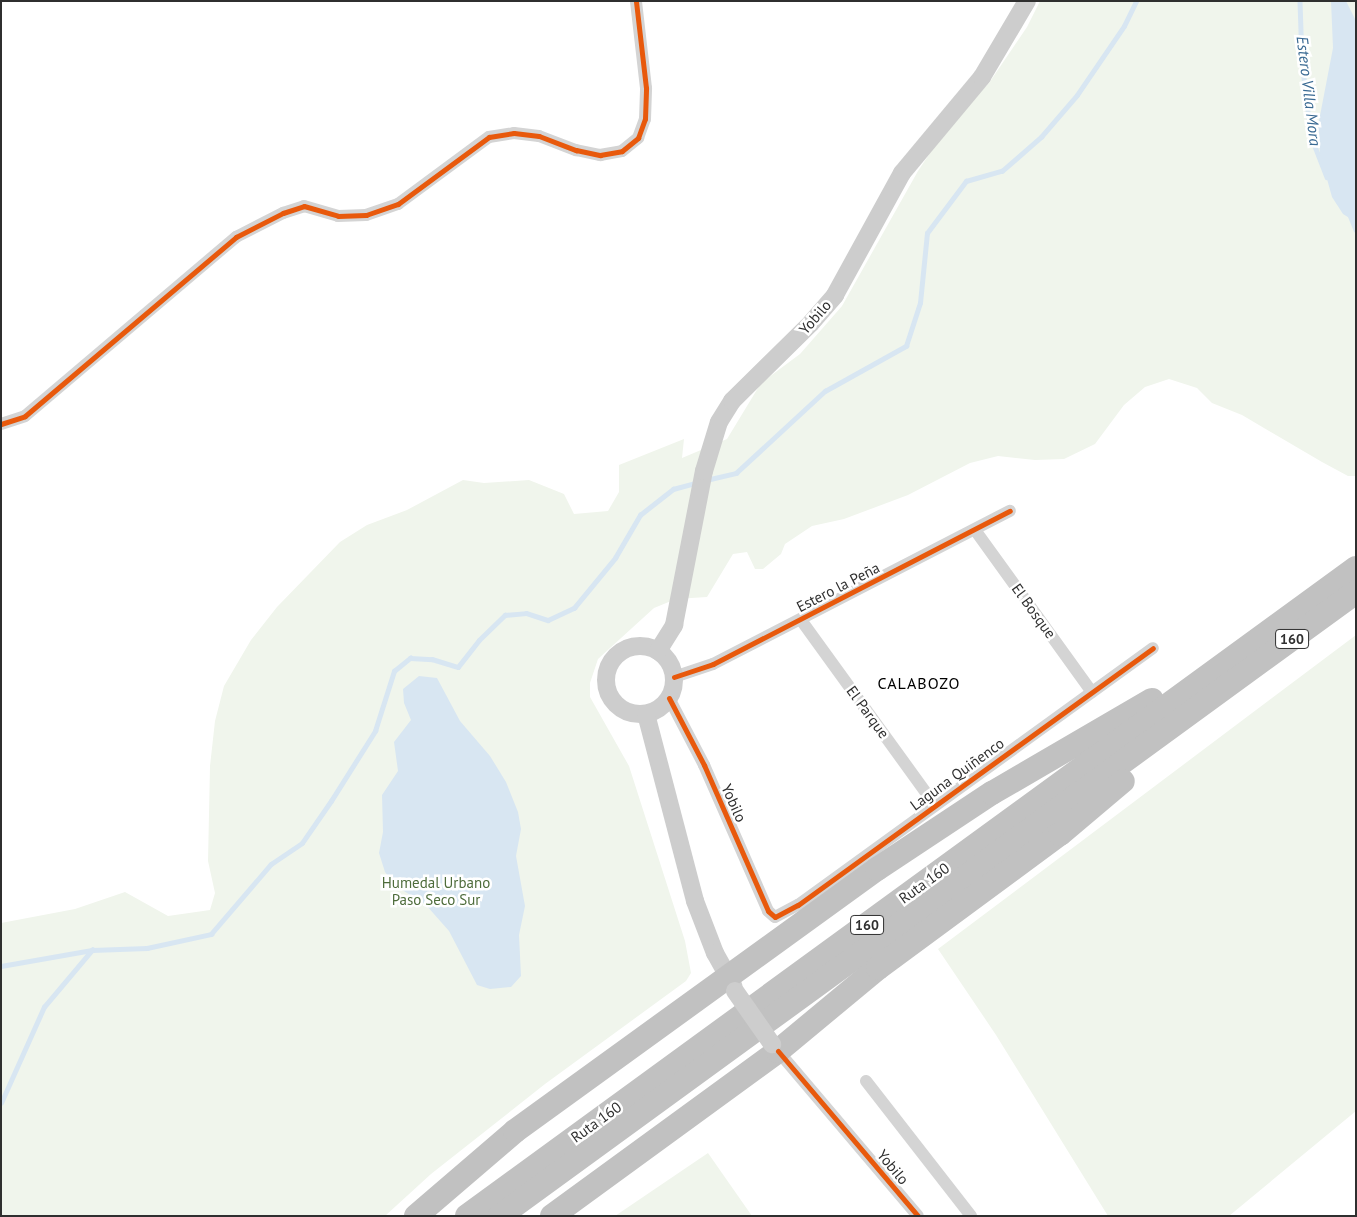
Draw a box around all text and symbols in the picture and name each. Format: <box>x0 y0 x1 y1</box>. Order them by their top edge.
water label: Estero Villa Mora <box>1293 35 1325 147</box>
street label: Yobilo <box>795 296 835 338</box>
street label: Estero la Peña <box>793 558 883 616</box>
street label: El Bosque <box>1008 580 1060 642</box>
road number: 160 <box>1274 628 1310 650</box>
district label: CALABOZO <box>877 673 961 693</box>
street label: El Parque <box>843 682 893 742</box>
street label: Laguna Quiñenco <box>907 734 1007 814</box>
street label: Yobilo <box>718 781 750 825</box>
street label: Ruta 160 <box>895 859 953 907</box>
park label: Humedal Urbano Paso Seco Sur <box>382 873 490 908</box>
road number: 160 <box>850 914 884 936</box>
street label: Ruta 160 <box>567 1098 625 1146</box>
street label: Yobilo <box>873 1146 913 1188</box>

